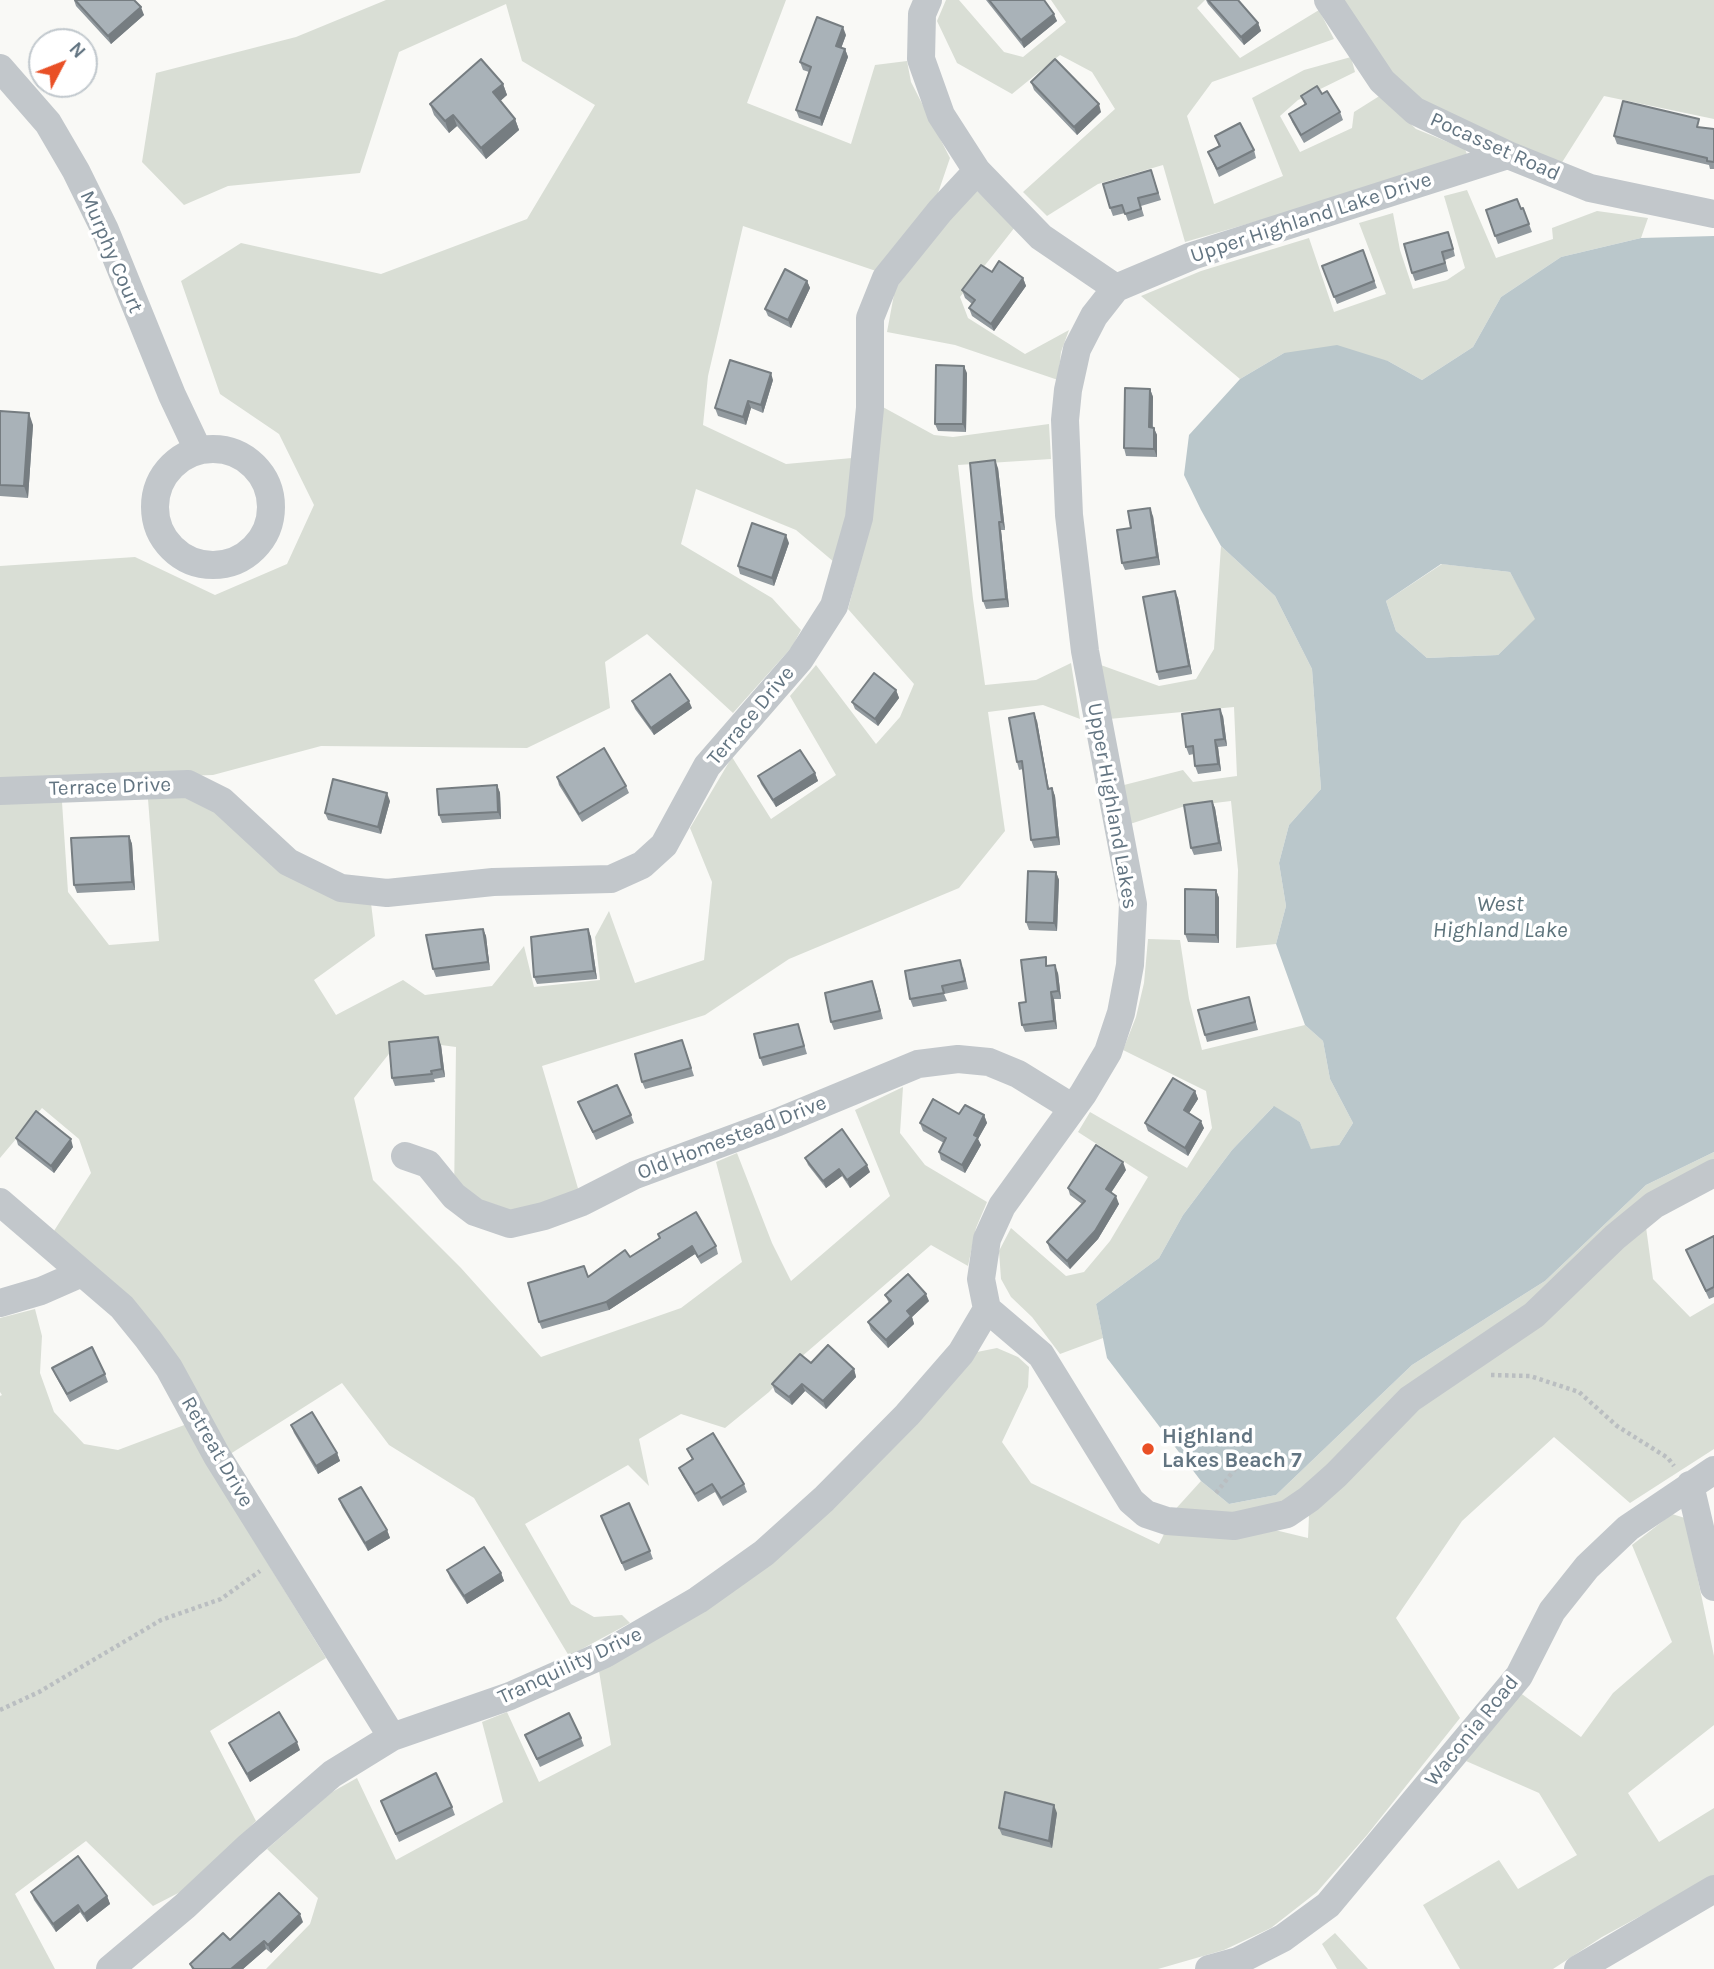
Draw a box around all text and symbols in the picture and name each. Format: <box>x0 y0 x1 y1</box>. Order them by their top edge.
north arrow <box>28 28 98 98</box>
text: N <box>64 38 90 63</box>
street label: Pocasset Road <box>1426 107 1564 187</box>
street label: Upper Highland Lake Drive <box>1187 167 1435 269</box>
street label: Murphy Court <box>74 187 148 317</box>
street label: Terrace Drive <box>702 661 800 771</box>
street label: Upper Highland Lakes <box>1081 701 1143 911</box>
street label: Terrace Drive <box>49 772 171 802</box>
water label: West Highland Lake <box>1433 890 1567 944</box>
street label: Old Homestead Drive <box>634 1090 830 1186</box>
street label: Retreat Drive <box>175 1392 259 1512</box>
place label: Highland Lakes Beach 7 <box>1162 1424 1302 1474</box>
marker: Highland Lakes Beach 7 <box>1140 1441 1156 1457</box>
street label: Tranquility Drive <box>494 1622 646 1710</box>
street label: Waconia Road <box>1419 1670 1525 1792</box>

